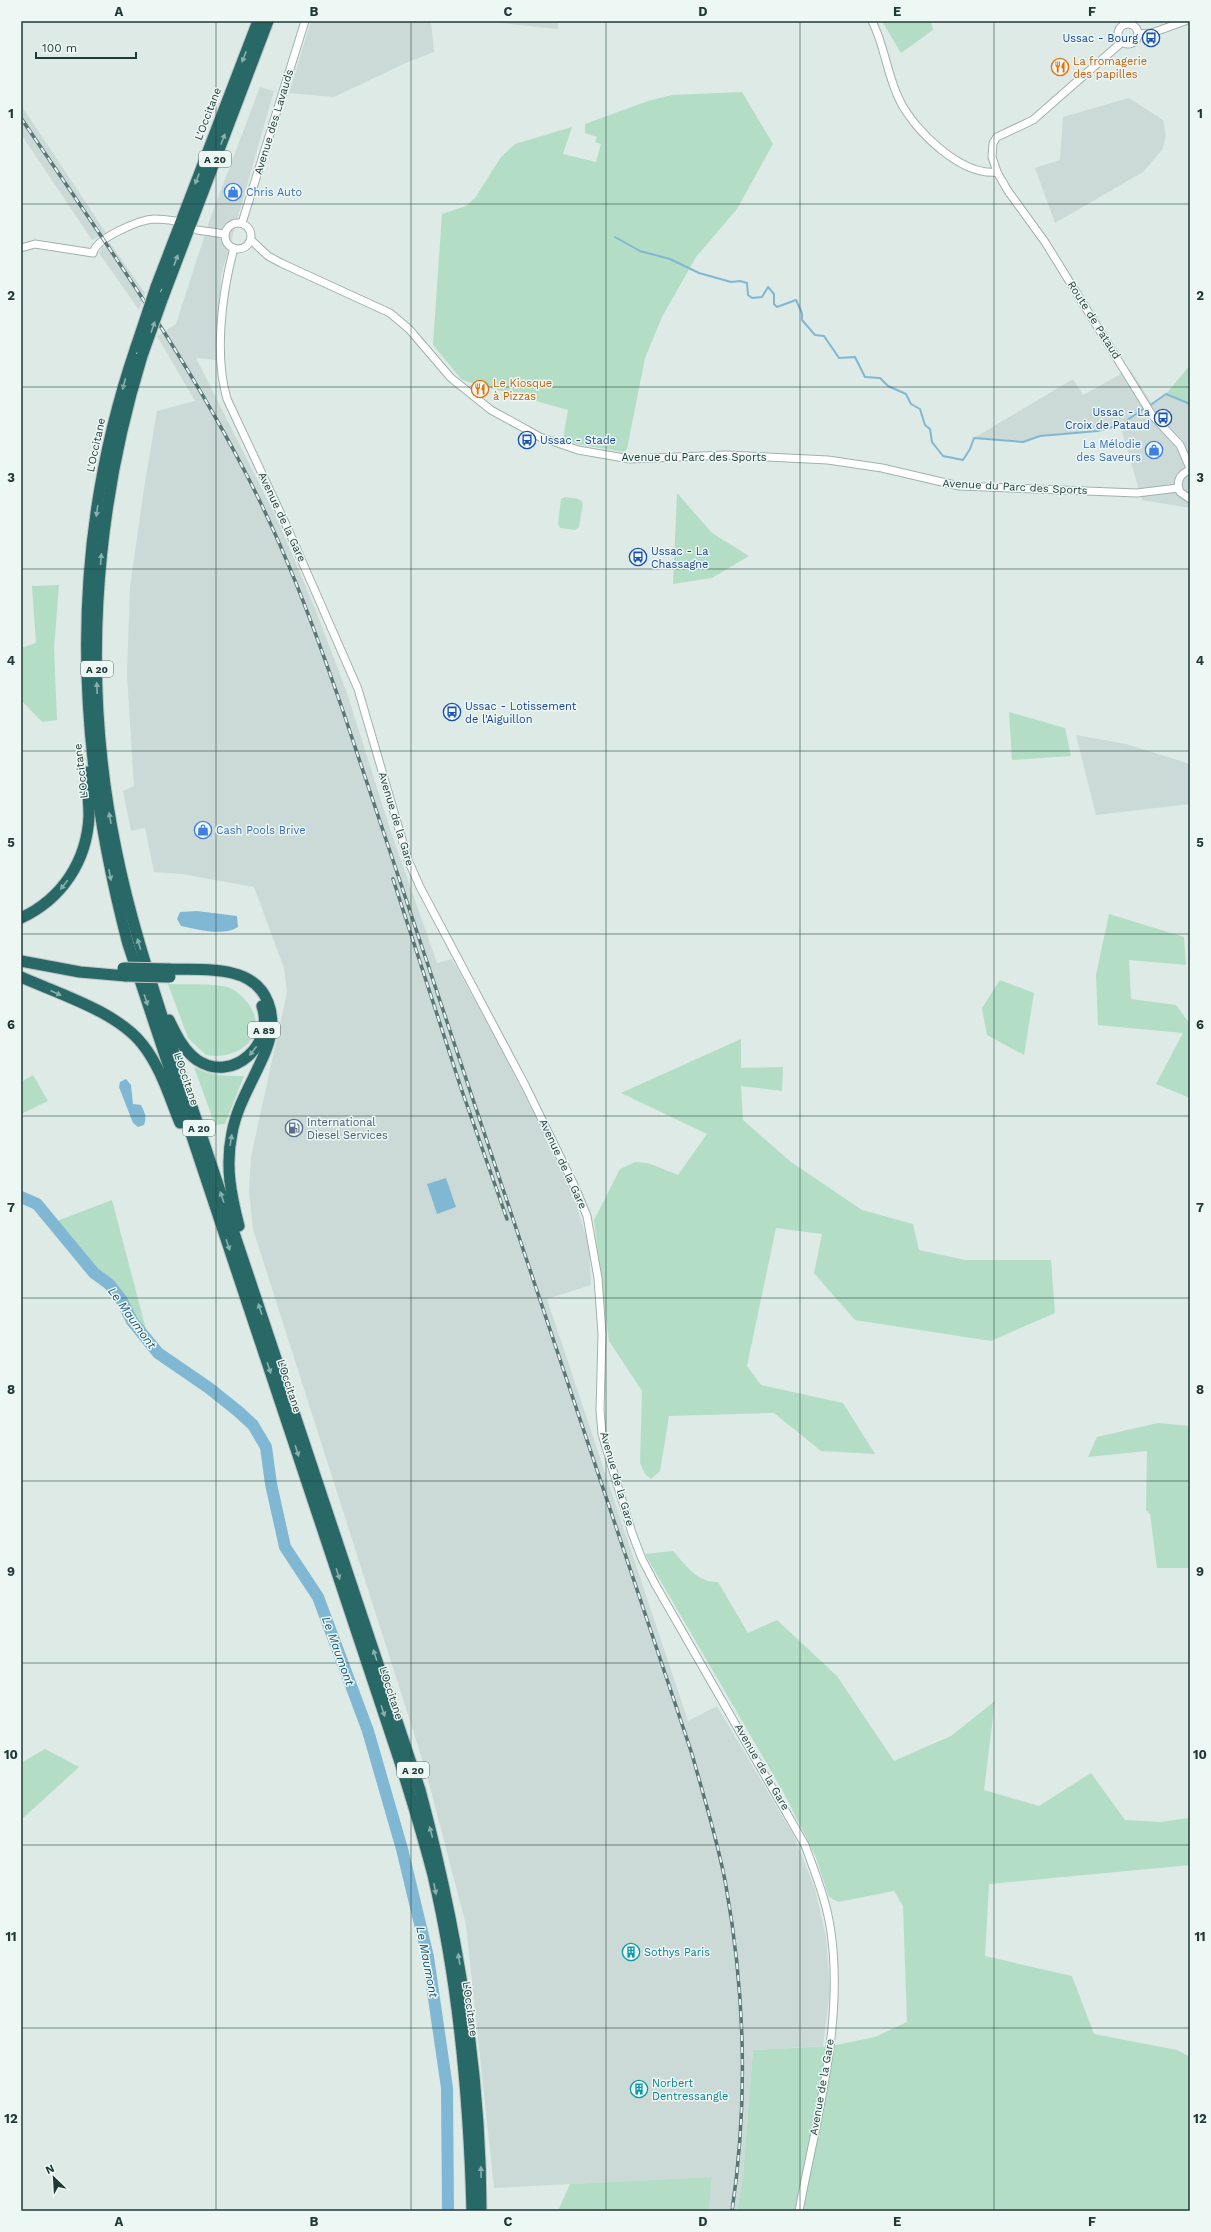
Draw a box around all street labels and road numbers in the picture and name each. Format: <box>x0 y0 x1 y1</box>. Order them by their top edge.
street label: Avenue des Lavauds <box>252 68 296 176</box>
street label: L'Occitane <box>192 86 224 142</box>
road number: A 20 <box>199 151 231 167</box>
street label: Route de Pataud <box>1065 279 1123 361</box>
street label: L'Occitane <box>84 417 108 473</box>
street label: Avenue du Parc des Sports <box>621 451 767 464</box>
street label: Avenue de la Gare <box>255 470 309 564</box>
street label: Avenue du Parc des Sports <box>942 477 1088 497</box>
road number: A 20 <box>81 661 113 677</box>
street label: L'Occitane <box>71 743 91 799</box>
street label: Avenue de la Gare <box>376 770 416 868</box>
road number: A 89 <box>248 1022 280 1038</box>
street label: L'Occitane <box>171 1051 201 1107</box>
street label: Avenue de la Gare <box>536 1117 590 1211</box>
road number: A 20 <box>183 1120 215 1136</box>
street label: L'Occitane <box>274 1358 304 1414</box>
street label: Avenue de la Gare <box>597 1430 637 1528</box>
street label: L'Occitane <box>376 1665 406 1721</box>
street label: Avenue de la Gare <box>732 1721 792 1813</box>
road number: A 20 <box>397 1762 429 1778</box>
street label: L'Occitane <box>460 1981 480 2037</box>
street label: Avenue de la Gare <box>807 2038 837 2136</box>

